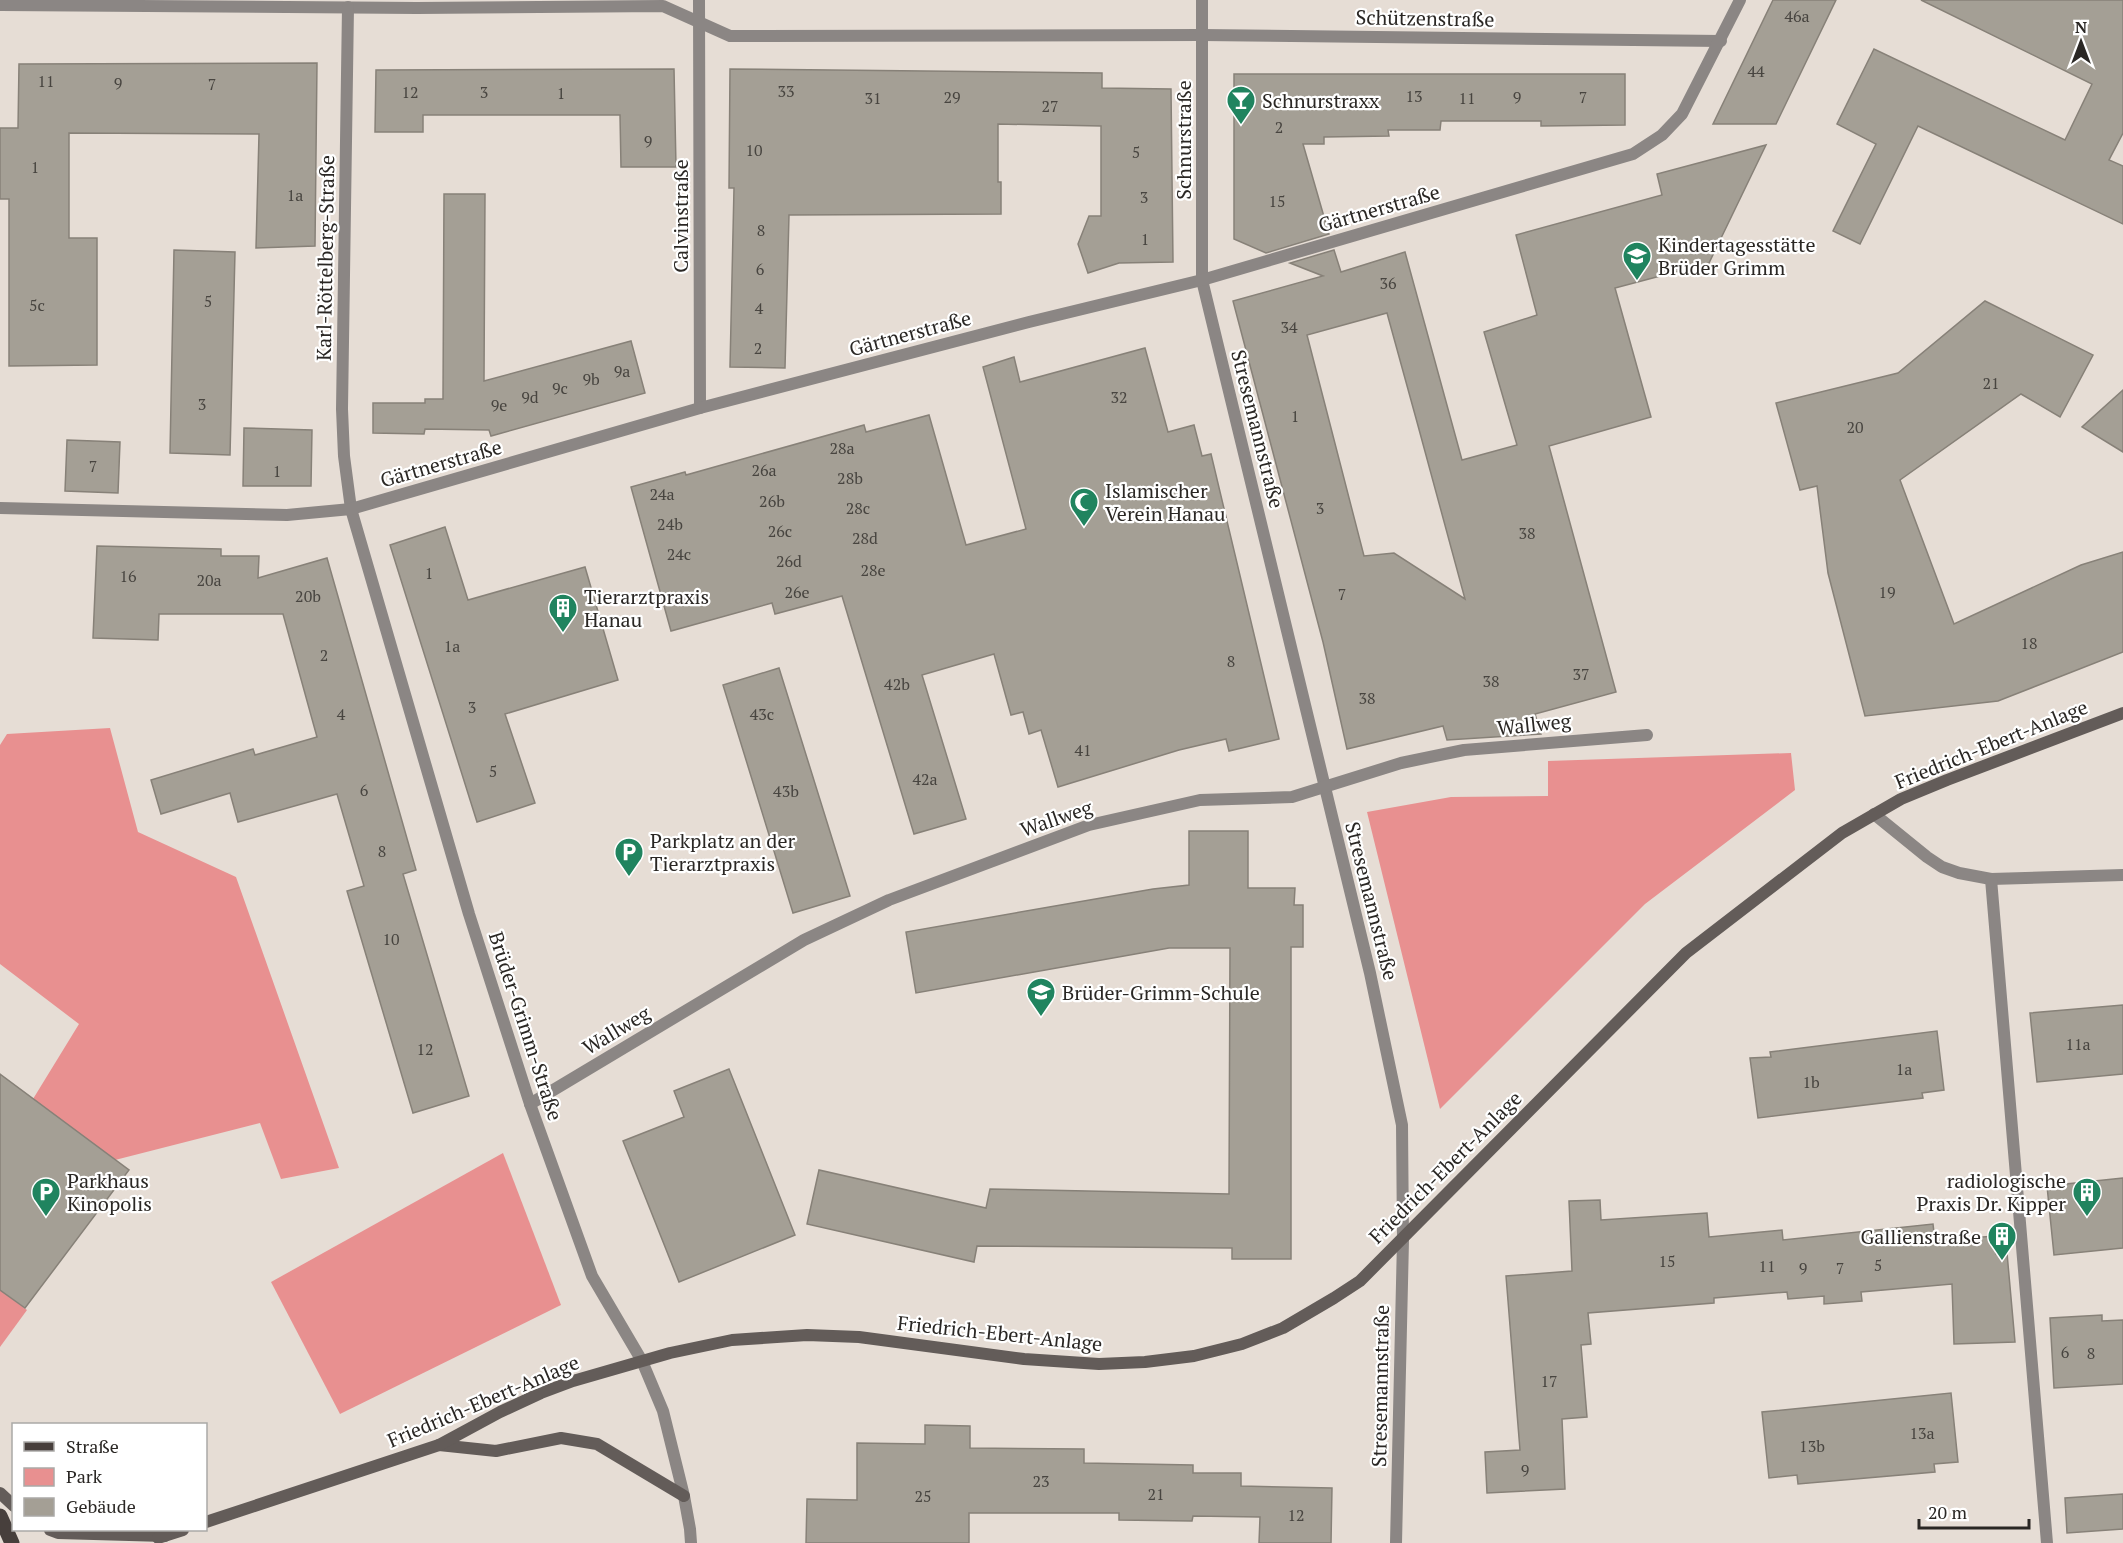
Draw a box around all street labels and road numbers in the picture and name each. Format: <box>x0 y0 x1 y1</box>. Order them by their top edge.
street label: Schützenstraße <box>1355 3 1495 33</box>
street label: Schnurstraße <box>1170 80 1197 200</box>
street label: Karl-Röttelberg-Straße <box>310 155 340 361</box>
street label: Calvinstraße <box>667 159 694 273</box>
street label: Gärtnerstraße <box>1315 178 1443 238</box>
street label: Gärtnerstraße <box>846 304 974 362</box>
street label: Stresemannstraße <box>1225 347 1291 511</box>
street label: Gärtnerstraße <box>377 433 505 493</box>
street label: Friedrich-Ebert-Anlage <box>1891 693 2091 795</box>
street label: Wallweg <box>1496 707 1573 741</box>
street label: Wallweg <box>1016 793 1096 843</box>
street label: Stresemannstraße <box>1339 819 1405 983</box>
street label: Brüder-Grimm-Straße <box>483 928 569 1124</box>
street label: Wallweg <box>577 999 655 1061</box>
street label: Friedrich-Ebert-Anlage <box>1363 1085 1527 1249</box>
street label: Stresemannstraße <box>1365 1305 1395 1467</box>
street label: Friedrich-Ebert-Anlage <box>896 1309 1104 1357</box>
street label: Friedrich-Ebert-Anlage <box>383 1348 583 1454</box>

